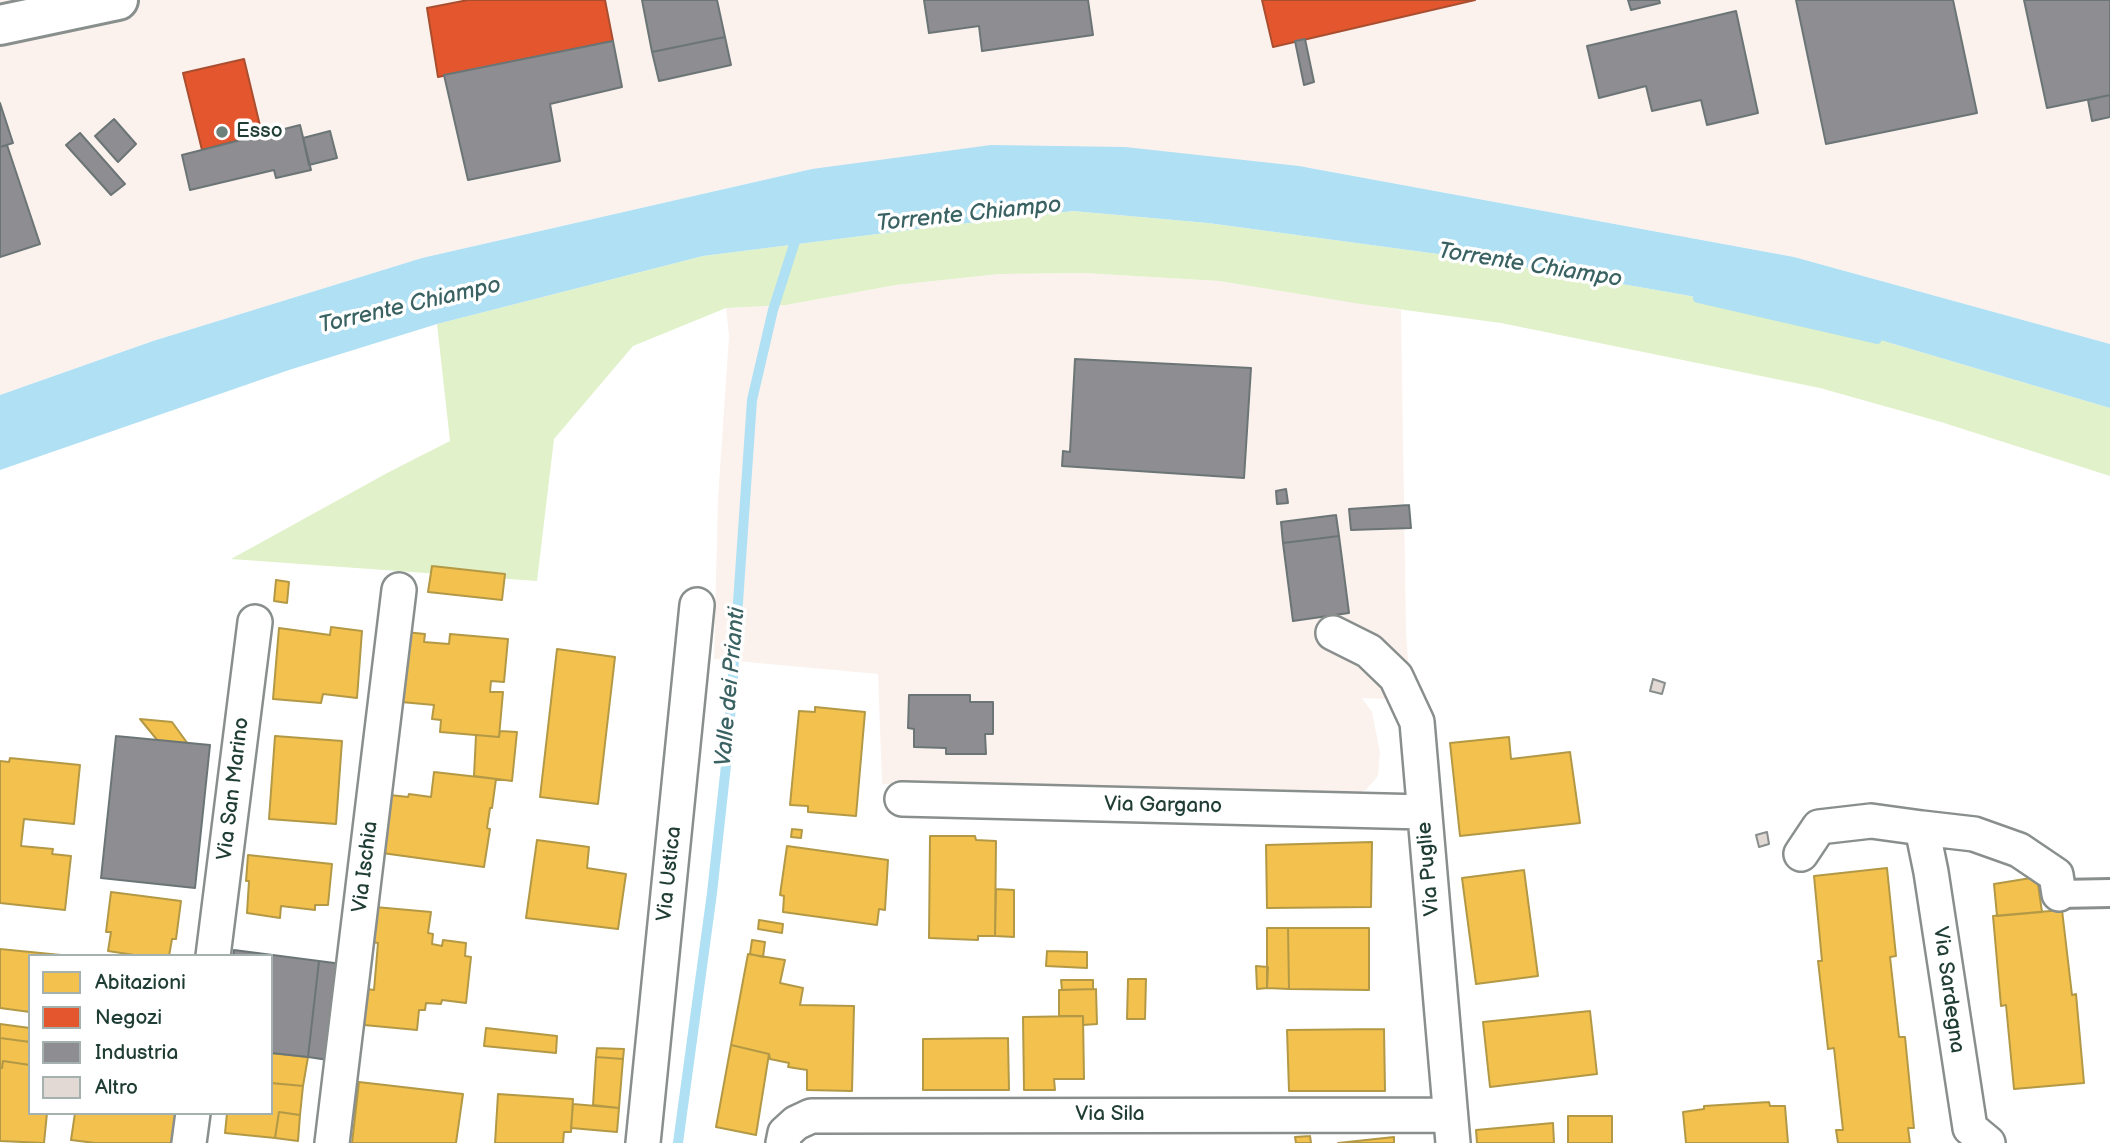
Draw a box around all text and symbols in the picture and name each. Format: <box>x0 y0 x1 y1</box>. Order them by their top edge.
place label: Esso <box>236 119 283 145</box>
marker: Esso <box>214 124 230 140</box>
water label: Torrente Chiampo <box>875 192 1063 238</box>
water label: Torrente Chiampo <box>1436 238 1624 294</box>
water label: Torrente Chiampo <box>316 272 504 340</box>
water label: Valle dei Prianti <box>710 606 752 768</box>
street label: Via San Marino <box>213 716 255 862</box>
street label: Via Gargano <box>1104 792 1222 820</box>
street label: Via Ischia <box>348 820 384 914</box>
street label: Via Puglie <box>1412 821 1446 917</box>
street label: Via Ustica <box>652 825 688 923</box>
street label: Via Sardegna <box>1927 925 1969 1055</box>
legend <box>28 954 273 1115</box>
text: Abitazioni <box>95 970 186 995</box>
text: Negozi <box>95 1005 162 1030</box>
text: Industria <box>95 1040 178 1065</box>
text: Altro <box>95 1075 138 1100</box>
street label: Via Sila <box>1075 1102 1145 1128</box>

